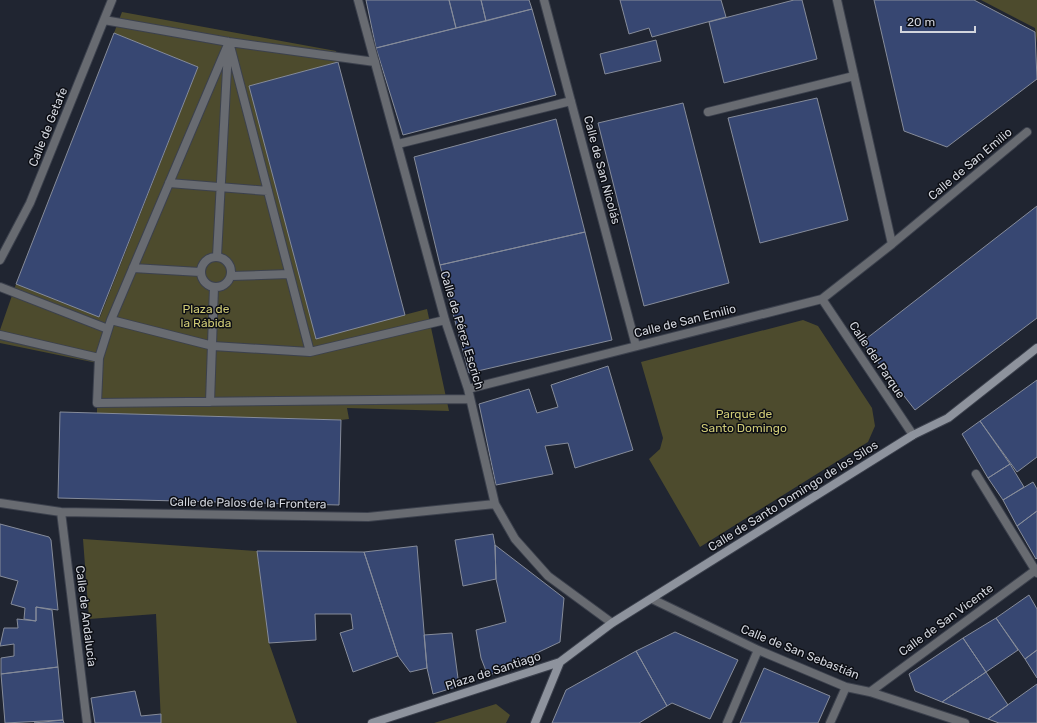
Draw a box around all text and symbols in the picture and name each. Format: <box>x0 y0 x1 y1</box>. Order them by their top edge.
scale bar <box>901 8 975 34</box>
text: 20 m <box>907 15 935 29</box>
street label: Calle de Getafe <box>26 85 70 169</box>
street label: Calle de San Nicolás <box>581 114 623 226</box>
street label: Calle de San Emilio <box>925 125 1015 203</box>
street label: Calle de Pérez Escrich <box>437 269 487 391</box>
park label: Plaza de la Rábida <box>181 302 231 330</box>
street label: Calle de San Emilio <box>632 302 738 340</box>
street label: Calle del Parque <box>846 319 908 401</box>
park label: Parque de Santo Domingo <box>701 407 787 435</box>
street label: Calle de Santo Domingo de los Silos <box>705 438 881 554</box>
street label: Calle de Palos de la Frontera <box>169 495 327 511</box>
street label: Calle de Andalucía <box>73 565 99 667</box>
street label: Calle de San Vicente <box>896 581 996 659</box>
street label: Calle de San Sebastián <box>739 622 861 682</box>
street label: Plaza de Santiago <box>444 649 542 693</box>

